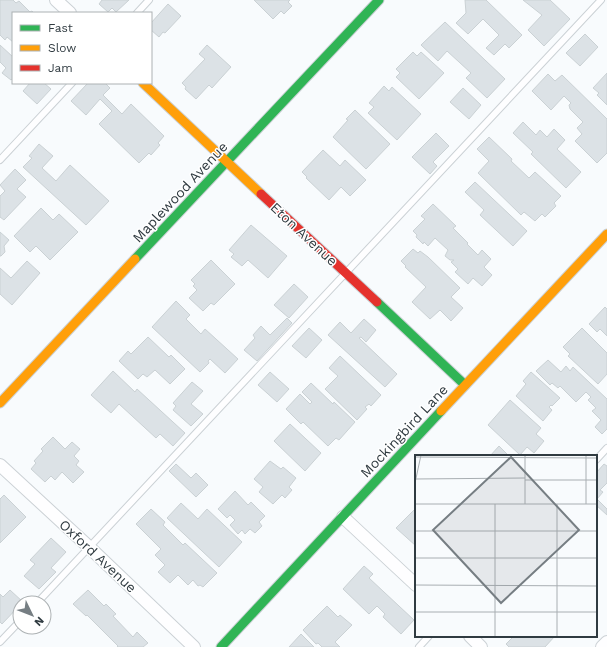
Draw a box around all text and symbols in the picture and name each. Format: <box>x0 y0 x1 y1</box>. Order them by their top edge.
legend <box>12 12 152 84</box>
text: Fast <box>48 21 73 35</box>
text: Slow <box>48 41 76 55</box>
text: Jam <box>48 61 73 75</box>
street label: Maplewood Avenue <box>129 138 231 246</box>
street label: Eton Avenue <box>267 199 341 269</box>
street label: Mockingbird Lane <box>357 381 451 481</box>
inset map <box>415 455 597 637</box>
street label: Oxford Avenue <box>56 516 140 596</box>
north arrow <box>12 595 52 635</box>
text: N <box>31 614 46 629</box>

